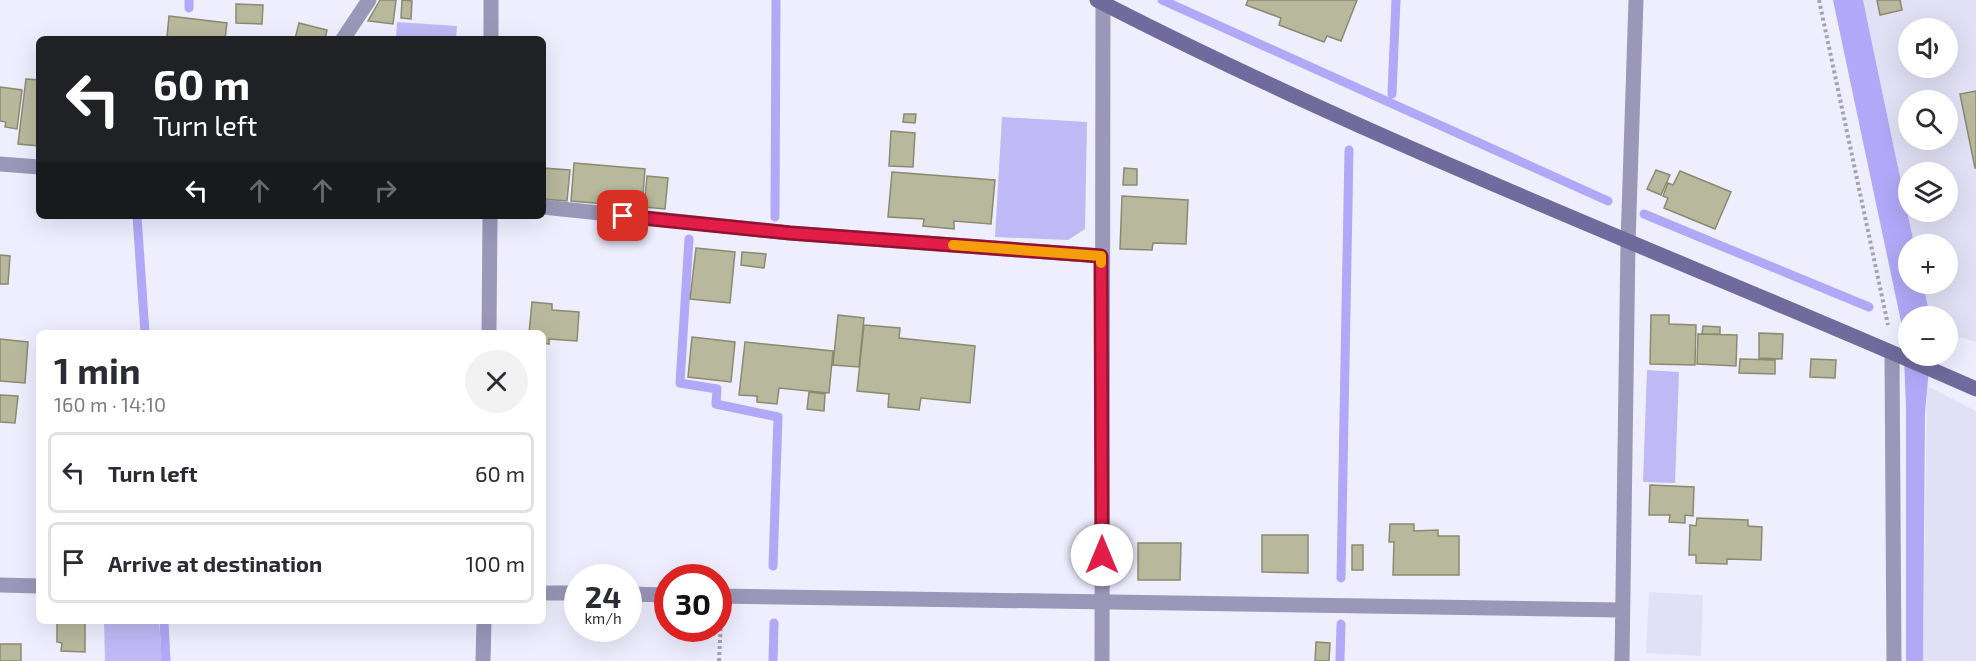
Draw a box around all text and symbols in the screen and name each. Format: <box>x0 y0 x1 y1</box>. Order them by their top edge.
map controls <box>1898 18 1958 366</box>
button: sound <box>1898 18 1958 78</box>
text: 60 m <box>153 58 250 108</box>
icon: left <box>54 60 132 138</box>
button: search <box>1898 90 1958 150</box>
text: Turn left <box>153 109 257 141</box>
button: layers <box>1898 162 1958 222</box>
icon: left <box>180 174 213 207</box>
icon: ahead <box>243 174 276 207</box>
icon: ahead <box>306 174 339 207</box>
icon: right <box>369 174 402 207</box>
pin <box>597 190 648 241</box>
icon: arrive <box>606 199 639 232</box>
button: + <box>1898 234 1958 294</box>
button: − <box>1898 306 1958 366</box>
text: 1 min <box>54 348 141 391</box>
button: close <box>465 350 528 413</box>
text: 160 m · 14:10 <box>54 392 166 416</box>
icon: left <box>57 456 90 489</box>
text: Turn left <box>108 460 197 486</box>
text: 60 m <box>475 460 525 486</box>
position arrow <box>1070 523 1134 587</box>
icon: arrive <box>57 546 90 579</box>
text: Arrive at destination <box>108 550 322 576</box>
text: 100 m <box>466 550 525 576</box>
speed limit sign: 30 <box>654 564 732 642</box>
text: 24 <box>585 578 621 614</box>
text: km/h <box>584 609 622 627</box>

